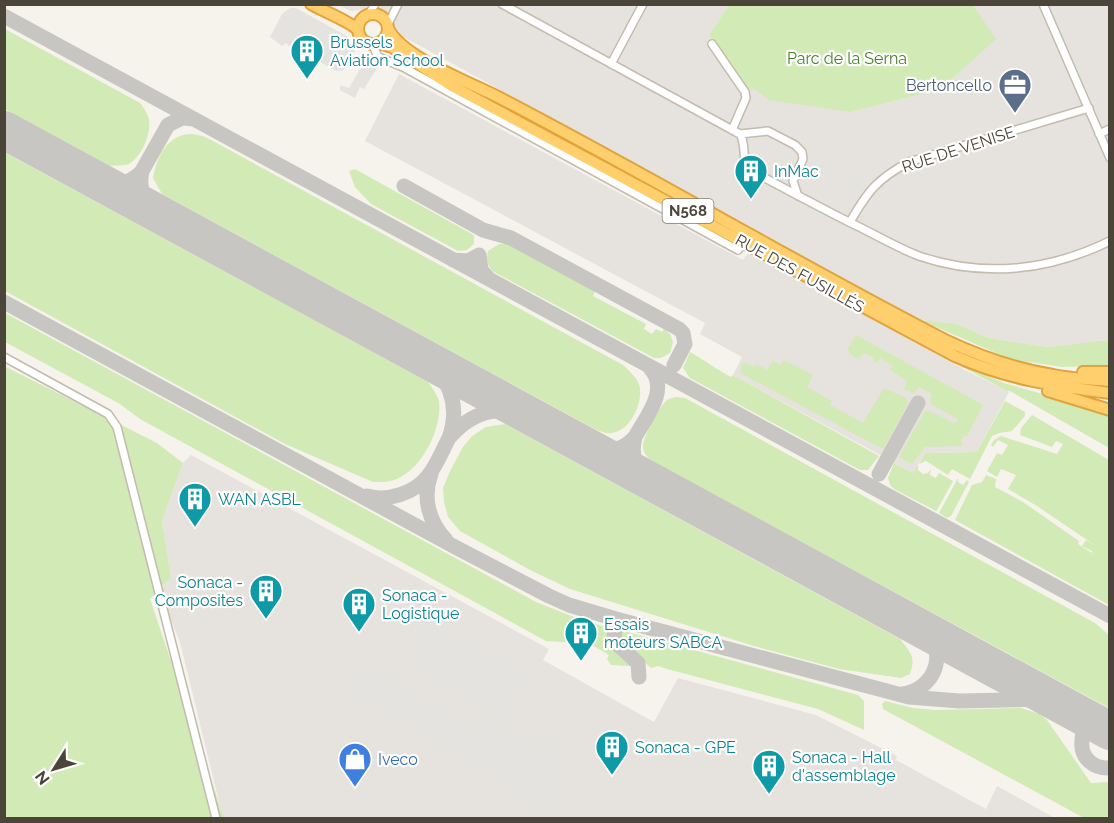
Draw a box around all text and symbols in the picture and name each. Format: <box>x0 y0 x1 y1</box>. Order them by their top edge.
building icon: Brussels Aviation School <box>289 33 325 80</box>
place label: Brussels Aviation School <box>330 33 445 70</box>
park label: Parc de la Serna <box>787 49 907 68</box>
office icon: Bertoncello <box>997 67 1033 114</box>
place label: Bertoncello <box>906 76 992 95</box>
street label: RUE DE VENISE <box>899 122 1017 177</box>
building icon: InMac <box>733 153 769 200</box>
place label: InMac <box>774 162 819 181</box>
road number: N568 <box>662 199 714 223</box>
street label: RUE DES FUSILLÉS <box>732 229 868 317</box>
building icon: WAN ASBL <box>177 481 213 528</box>
place label: WAN ASBL <box>218 490 302 509</box>
place label: Sonaca - Composites <box>155 573 243 610</box>
building icon: Sonaca - Composites <box>248 573 284 620</box>
building icon: Sonaca - Logistique <box>341 586 377 633</box>
place label: Sonaca - Logistique <box>382 586 459 623</box>
building icon: Essais moteurs SABCA <box>563 615 599 662</box>
place label: Essais moteurs SABCA <box>604 615 722 652</box>
building icon: Sonaca - GPE <box>594 729 630 776</box>
place label: Sonaca - GPE <box>635 738 736 757</box>
north arrow <box>24 739 84 799</box>
shop icon: Iveco <box>337 741 373 788</box>
building icon: Sonaca - Hall d'assemblage <box>751 748 787 795</box>
place label: Sonaca - Hall d'assemblage <box>792 748 896 785</box>
place label: Iveco <box>378 750 418 769</box>
text: N <box>31 767 54 788</box>

